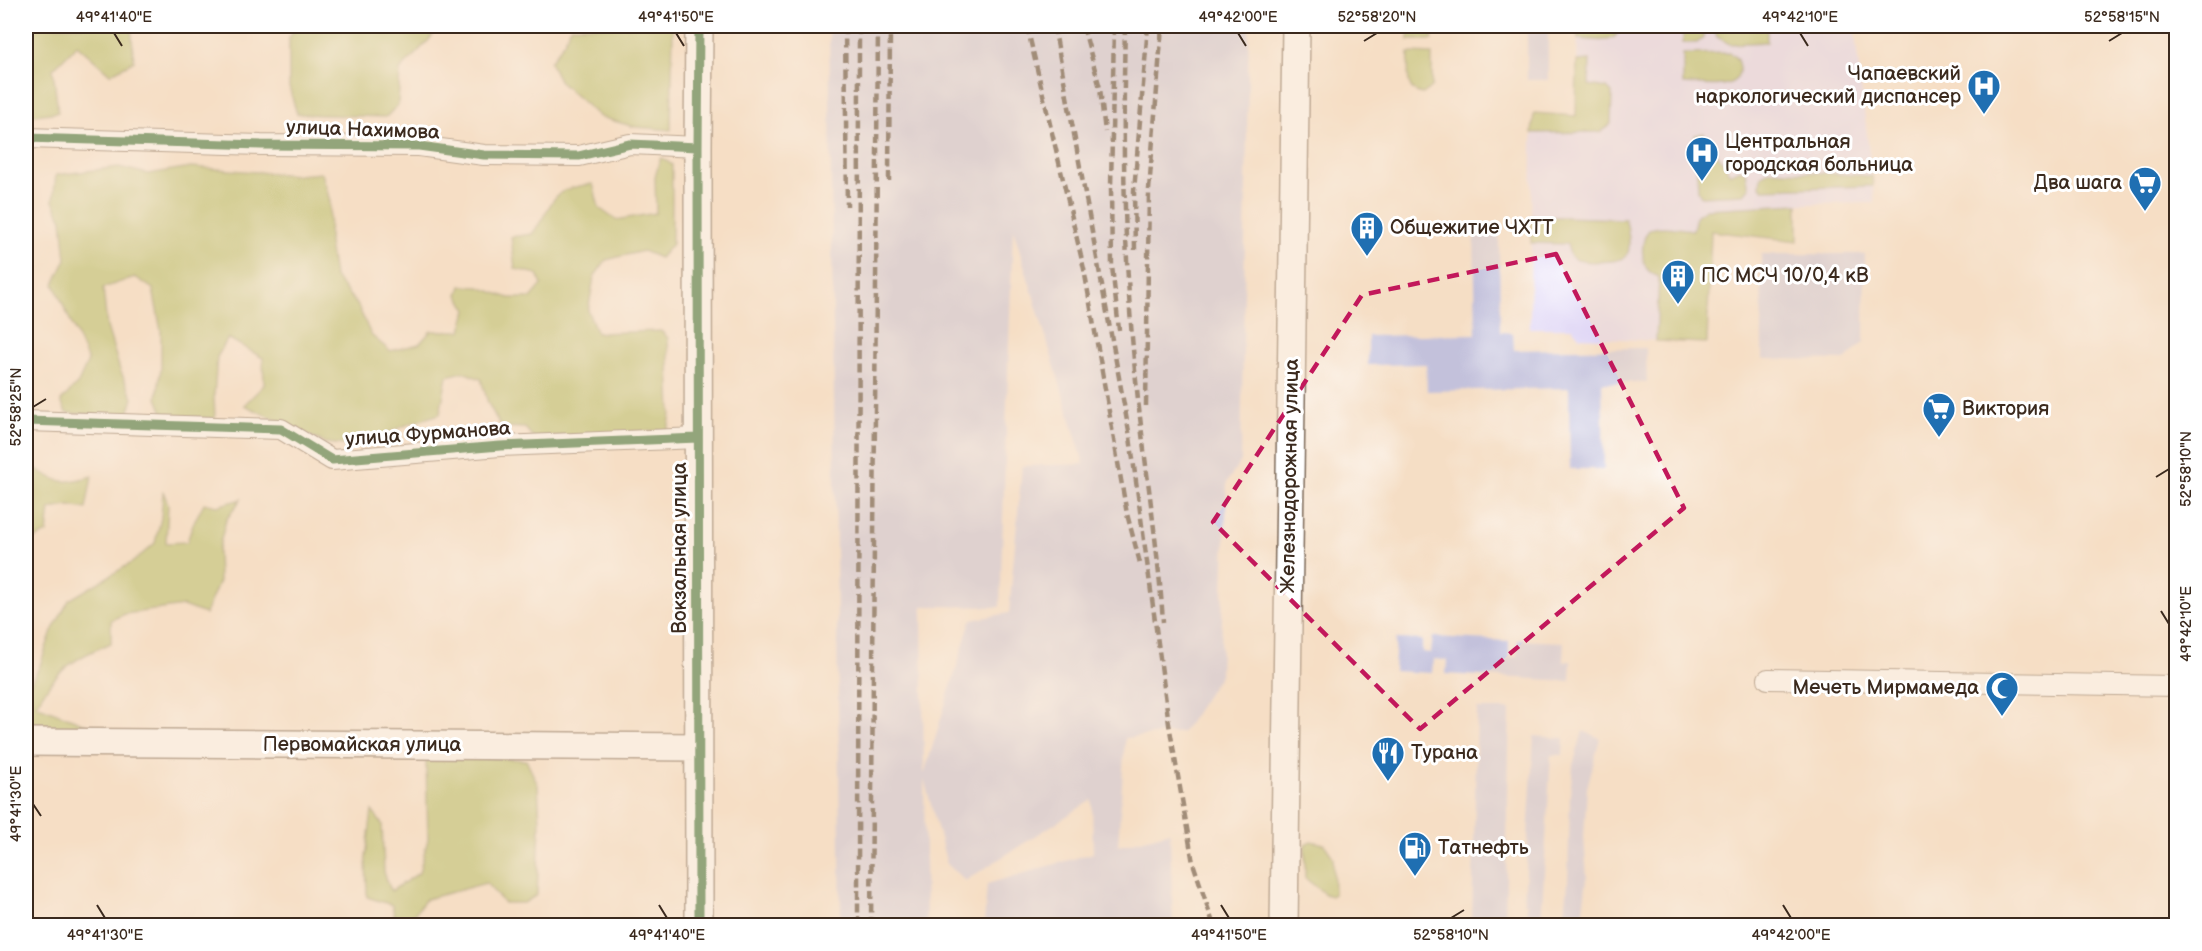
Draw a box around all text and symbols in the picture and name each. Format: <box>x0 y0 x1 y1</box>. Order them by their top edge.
text: 49°41'40"E <box>76 8 152 27</box>
text: 49°41'50"E <box>638 8 714 27</box>
text: 49°42'00"E <box>1198 8 1278 27</box>
text: 52°58'20"N <box>1337 8 1417 27</box>
text: 49°42'10"E <box>1762 8 1838 27</box>
text: 52°58'15"N <box>2084 8 2160 27</box>
place label: Чапаевский наркологический диспансер <box>1695 62 1962 109</box>
hospital icon: Чапаевский наркологический диспансер <box>1966 68 2002 115</box>
street label: улица Нахимова <box>286 115 440 145</box>
place label: Центральная городская больница <box>1725 130 1913 177</box>
hospital icon: Центральная городская больница <box>1684 135 1720 182</box>
supermarket icon: Два шага <box>2127 165 2163 212</box>
place label: Два шага <box>2034 171 2122 195</box>
building icon: Общежитие ЧХТТ <box>1349 210 1385 257</box>
place label: Общежитие ЧХТТ <box>1390 216 1554 240</box>
building icon: ПС МСЧ 10/0,4 кВ <box>1660 258 1696 305</box>
place label: ПС МСЧ 10/0,4 кВ <box>1701 264 1869 288</box>
street label: Железнодорожная улица <box>1276 358 1304 594</box>
text: 52°58'25"N <box>7 368 26 446</box>
supermarket icon: Виктория <box>1921 391 1957 438</box>
place label: Виктория <box>1962 397 2049 421</box>
street label: улица Фурманова <box>344 416 512 452</box>
text: 52°58'10"N <box>2177 431 2196 507</box>
street label: Вокзальная улица <box>668 462 692 634</box>
text: 49°42'10"E <box>2177 586 2196 662</box>
mosque icon: Мечеть Мирмамеда <box>1984 670 2020 717</box>
place label: Мечеть Мирмамеда <box>1793 676 1979 700</box>
street label: Первомайская улица <box>263 733 461 757</box>
restaurant icon: Турана <box>1370 735 1406 782</box>
place label: Турана <box>1411 741 1478 765</box>
text: 49°41'30"E <box>7 766 26 842</box>
fuel station icon: Татнефть <box>1397 830 1433 877</box>
place label: Татнефть <box>1438 836 1529 860</box>
text: 49°41'30"E <box>67 926 143 945</box>
text: 49°41'40"E <box>629 926 705 945</box>
text: 49°41'50"E <box>1191 926 1267 945</box>
text: 52°58'10"N <box>1413 926 1489 945</box>
text: 49°42'00"E <box>1751 926 1831 945</box>

